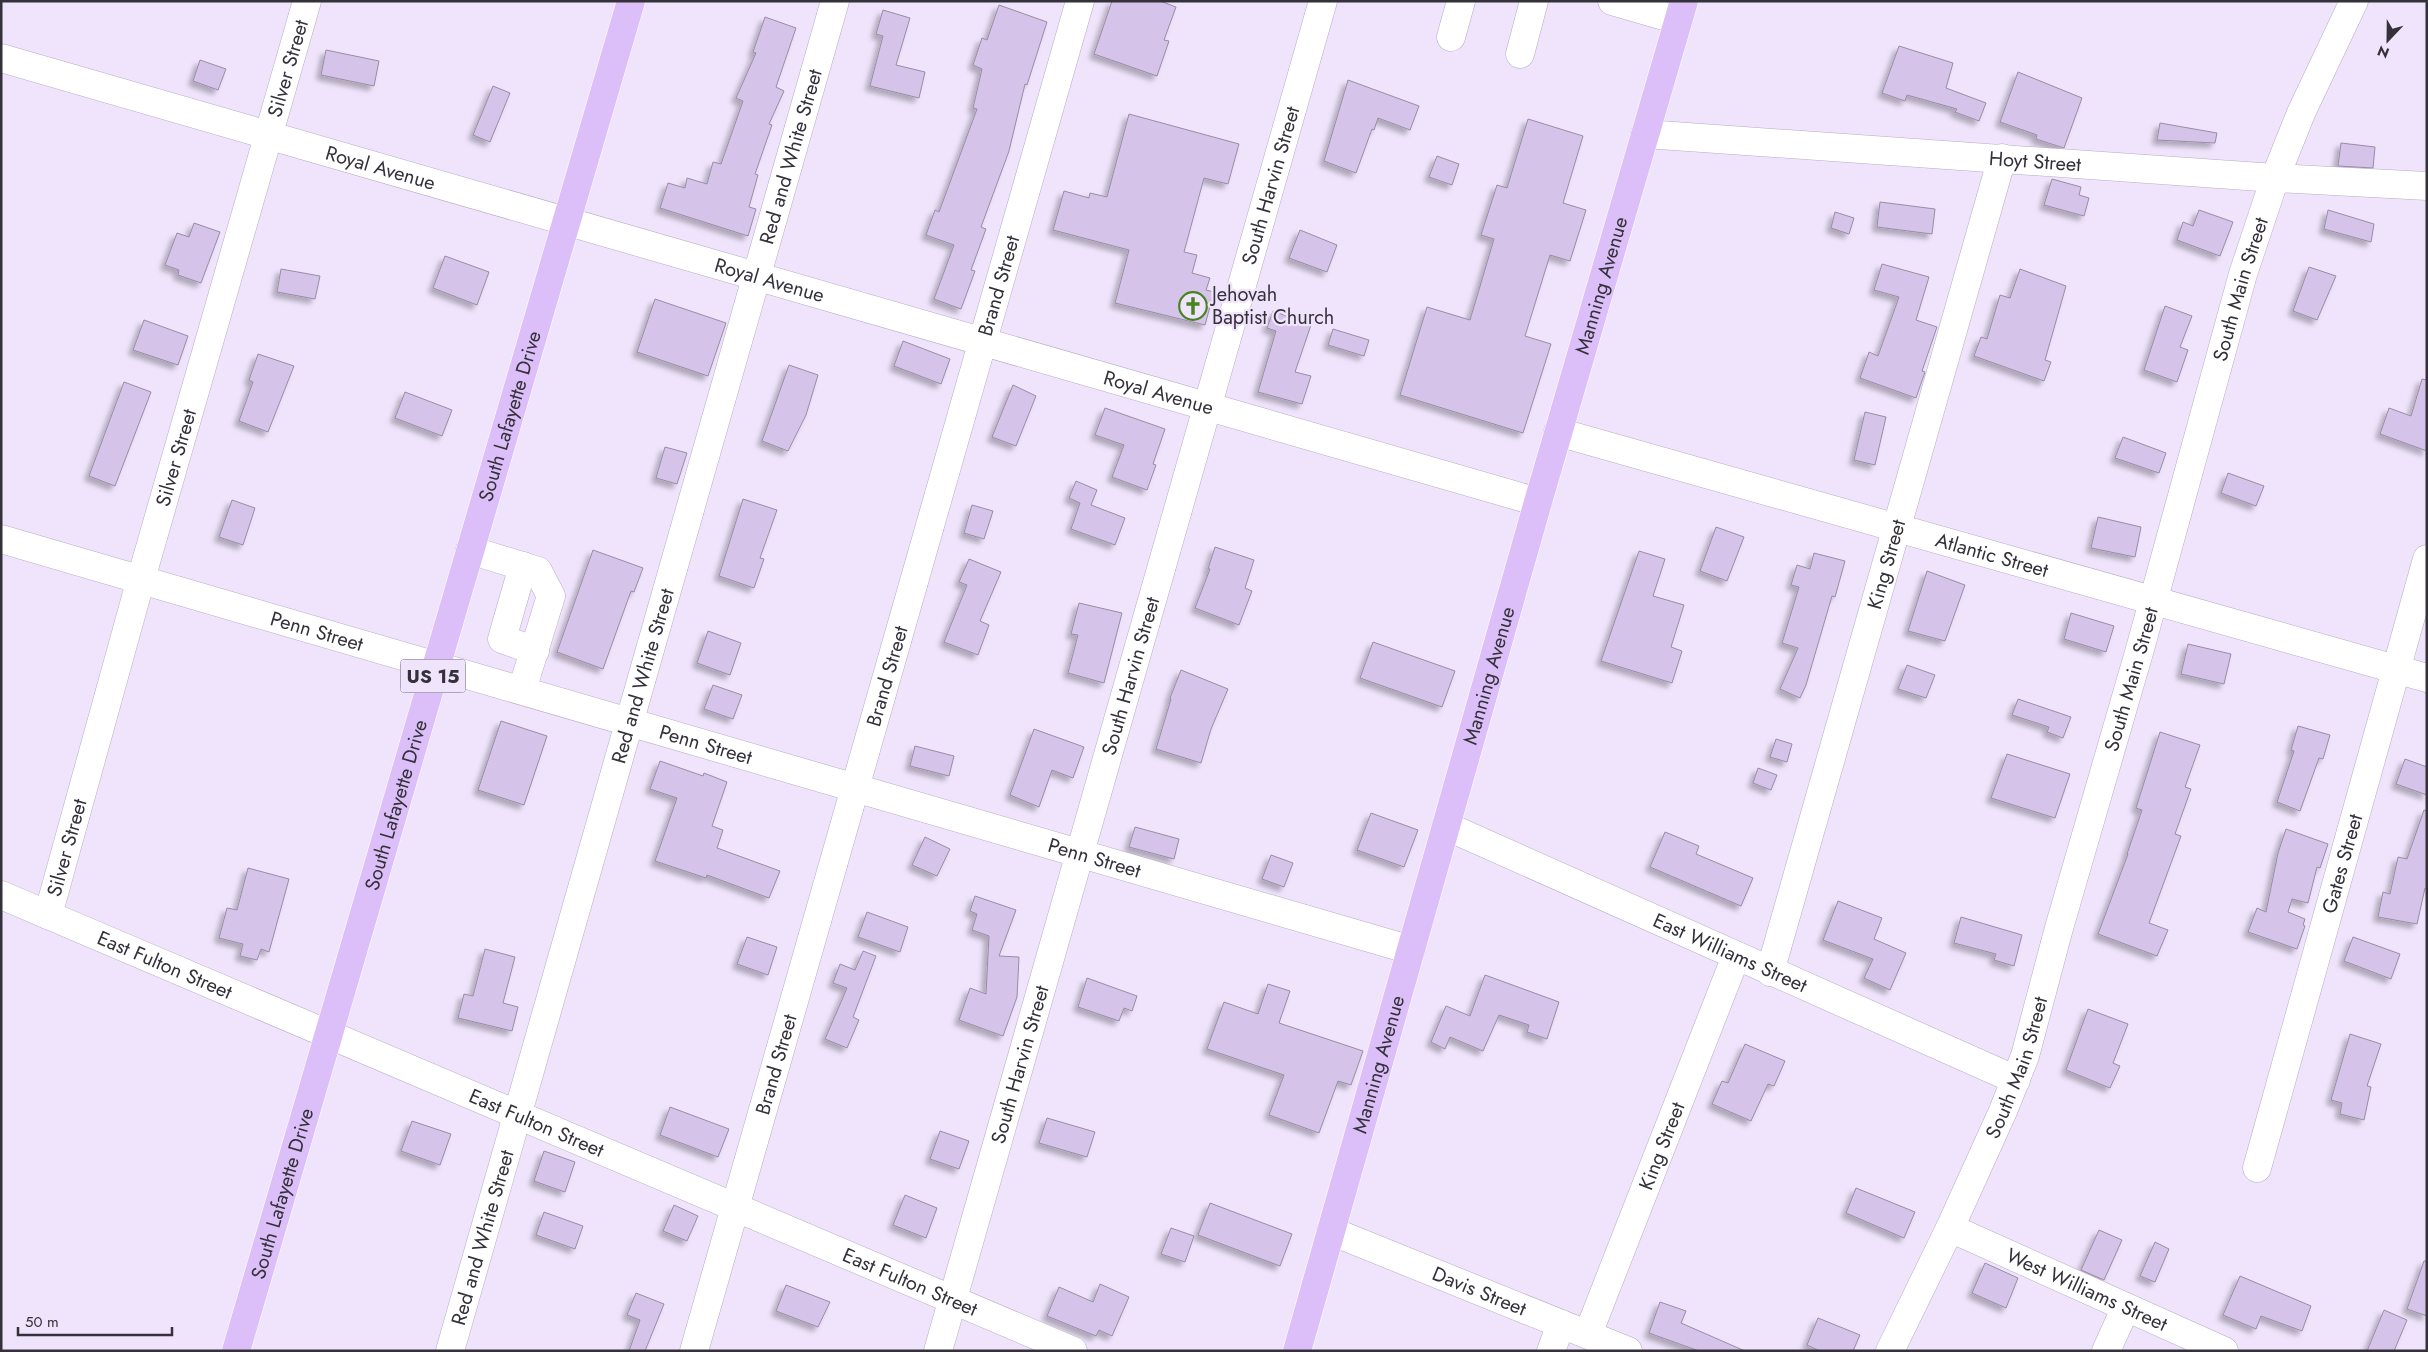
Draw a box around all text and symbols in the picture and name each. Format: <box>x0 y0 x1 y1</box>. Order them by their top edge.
north arrow <box>2363 15 2413 65</box>
street label: Silver Street <box>260 16 316 121</box>
text: N <box>2374 41 2392 63</box>
street label: Red and White Street <box>752 66 830 248</box>
street label: South Harvin Street <box>1235 103 1307 268</box>
street label: Royal Avenue <box>322 138 439 198</box>
street label: Hoyt Street <box>1988 144 2082 179</box>
street label: Manning Avenue <box>1568 213 1635 358</box>
street label: South Main Street <box>2206 213 2276 365</box>
street label: Brand Street <box>971 232 1027 340</box>
street label: Royal Avenue <box>711 251 828 310</box>
place label: Jehovah Baptist Church <box>1209 280 1334 332</box>
church icon: Jehovah Baptist Church <box>1178 291 1208 321</box>
street label: South Lafayette Drive <box>471 327 549 505</box>
street label: Royal Avenue <box>1100 363 1217 423</box>
street label: Silver Street <box>149 405 204 510</box>
street label: King Street <box>1860 516 1913 613</box>
street label: Atlantic Street <box>1932 526 2052 585</box>
street label: Red and White Street <box>604 585 682 767</box>
street label: South Harvin Street <box>1095 593 1167 759</box>
street label: Manning Avenue <box>1456 603 1523 748</box>
street label: Penn Street <box>267 604 367 659</box>
street label: South Main Street <box>2097 604 2166 755</box>
street label: Brand Street <box>859 622 916 730</box>
road number: US 15 <box>400 659 466 692</box>
street label: South Lafayette Drive <box>358 716 435 894</box>
street label: Penn Street <box>656 718 756 772</box>
street label: Silver Street <box>40 795 95 900</box>
street label: Gates Street <box>2315 811 2370 917</box>
street label: Penn Street <box>1044 831 1144 886</box>
street label: East Williams Street <box>1648 906 1812 1000</box>
street label: East Fulton Street <box>93 924 237 1007</box>
street label: South Harvin Street <box>984 982 1057 1147</box>
street label: Manning Avenue <box>1345 992 1412 1137</box>
street label: South Main Street <box>1978 993 2055 1143</box>
street label: Brand Street <box>748 1011 805 1118</box>
street label: East Fulton Street <box>464 1082 609 1165</box>
street label: King Street <box>1632 1098 1692 1194</box>
street label: South Lafayette Drive <box>244 1105 321 1283</box>
street label: Red and White Street <box>444 1147 522 1329</box>
street label: East Fulton Street <box>838 1241 982 1324</box>
street label: West Williams Street <box>2001 1241 2172 1339</box>
street label: Davis Street <box>1428 1259 1531 1323</box>
scale bar <box>18 1304 171 1336</box>
text: 50 m <box>25 1311 59 1333</box>

